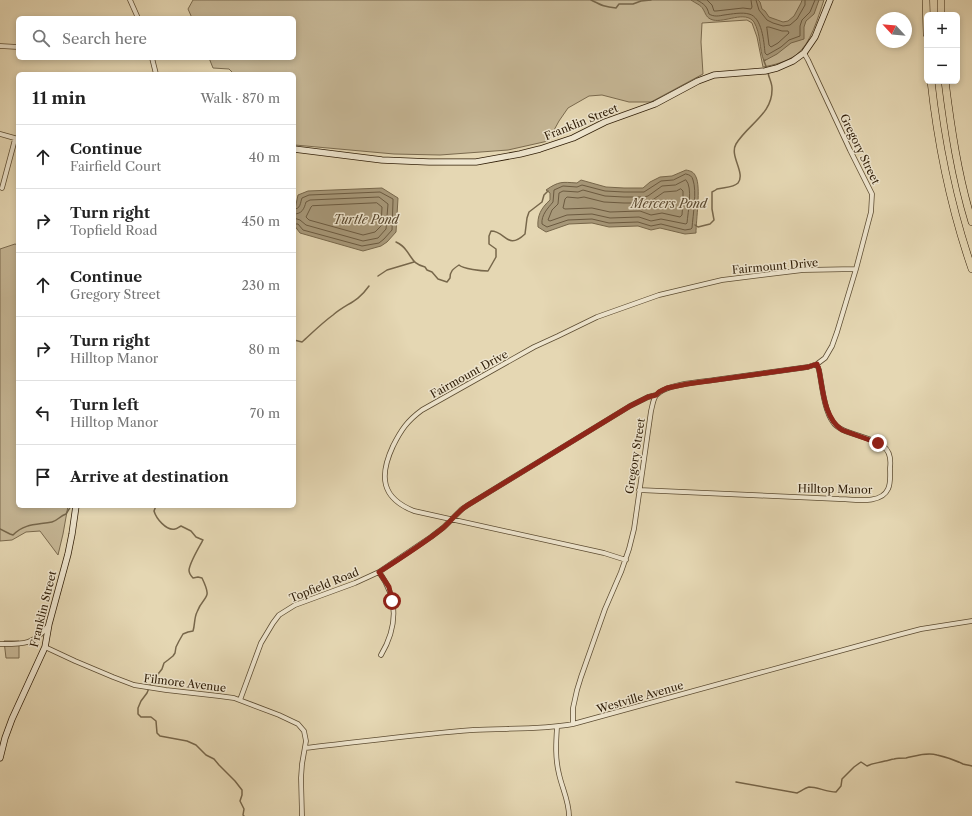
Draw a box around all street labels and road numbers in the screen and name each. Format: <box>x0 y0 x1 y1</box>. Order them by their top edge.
street label: Franklin Street <box>542 101 620 143</box>
street label: Gregory Street <box>837 112 883 187</box>
street label: Fairmount Drive <box>731 255 819 277</box>
street label: Fairmount Drive <box>428 347 510 401</box>
street label: Gregory Street <box>622 417 648 495</box>
street label: Hilltop Manor <box>798 481 873 497</box>
street label: Topfield Road <box>287 565 361 605</box>
street label: Franklin Street <box>27 569 59 649</box>
street label: Filmore Avenue <box>143 671 227 695</box>
street label: Westville Avenue <box>594 678 685 716</box>

